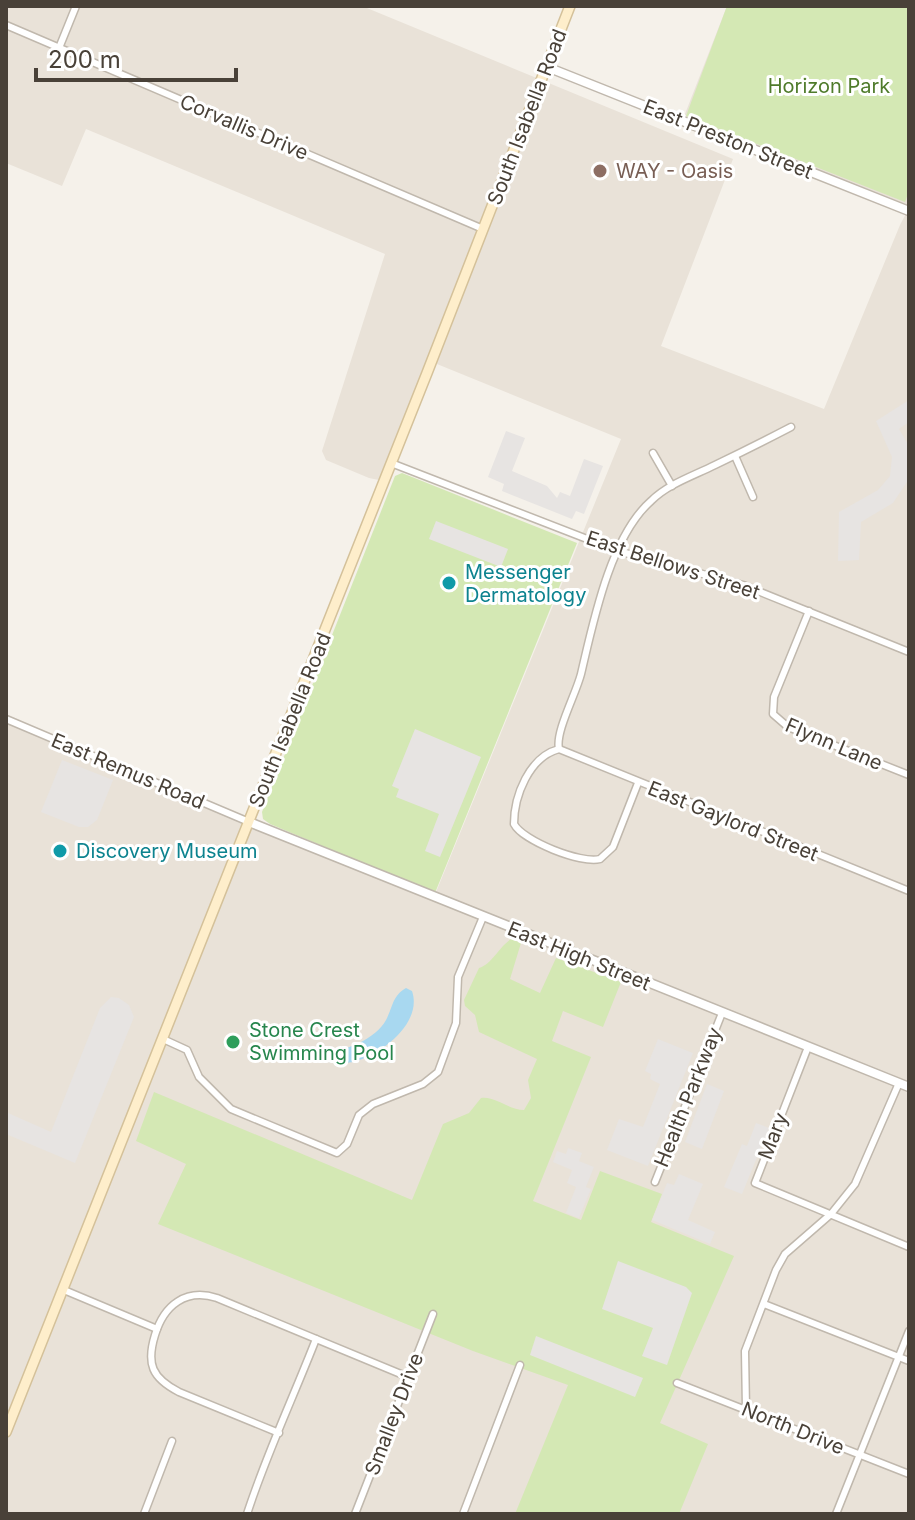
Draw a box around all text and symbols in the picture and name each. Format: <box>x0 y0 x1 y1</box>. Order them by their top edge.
street label: South Isabella Road <box>482 26 572 208</box>
scale bar <box>36 32 236 82</box>
text: 200 m <box>48 45 121 74</box>
park label: Horizon Park <box>768 74 890 98</box>
street label: Corvallis Drive <box>176 89 312 165</box>
street label: East Preston Street <box>640 94 817 184</box>
place label: WAY - Oasis <box>616 159 733 183</box>
marker: WAY - Oasis <box>591 162 609 180</box>
street label: East Bellows Street <box>583 526 763 605</box>
place label: Messenger Dermatology <box>465 560 586 607</box>
marker: Messenger Dermatology <box>440 574 458 592</box>
street label: South Isabella Road <box>244 629 336 811</box>
street label: Flynn Lane <box>782 713 886 775</box>
street label: East Remus Road <box>48 728 208 814</box>
street label: East Gaylord Street <box>644 776 822 866</box>
place label: Discovery Museum <box>76 839 258 863</box>
marker: Discovery Museum <box>51 842 69 860</box>
street label: East High Street <box>504 916 654 996</box>
place label: Stone Crest Swimming Pool <box>249 1018 394 1065</box>
street label: Health Parkway <box>649 1024 727 1170</box>
marker: Stone Crest Swimming Pool <box>224 1033 242 1051</box>
street label: Mary <box>753 1109 793 1163</box>
street label: Smalley Drive <box>360 1349 428 1479</box>
street label: North Drive <box>738 1397 848 1459</box>

